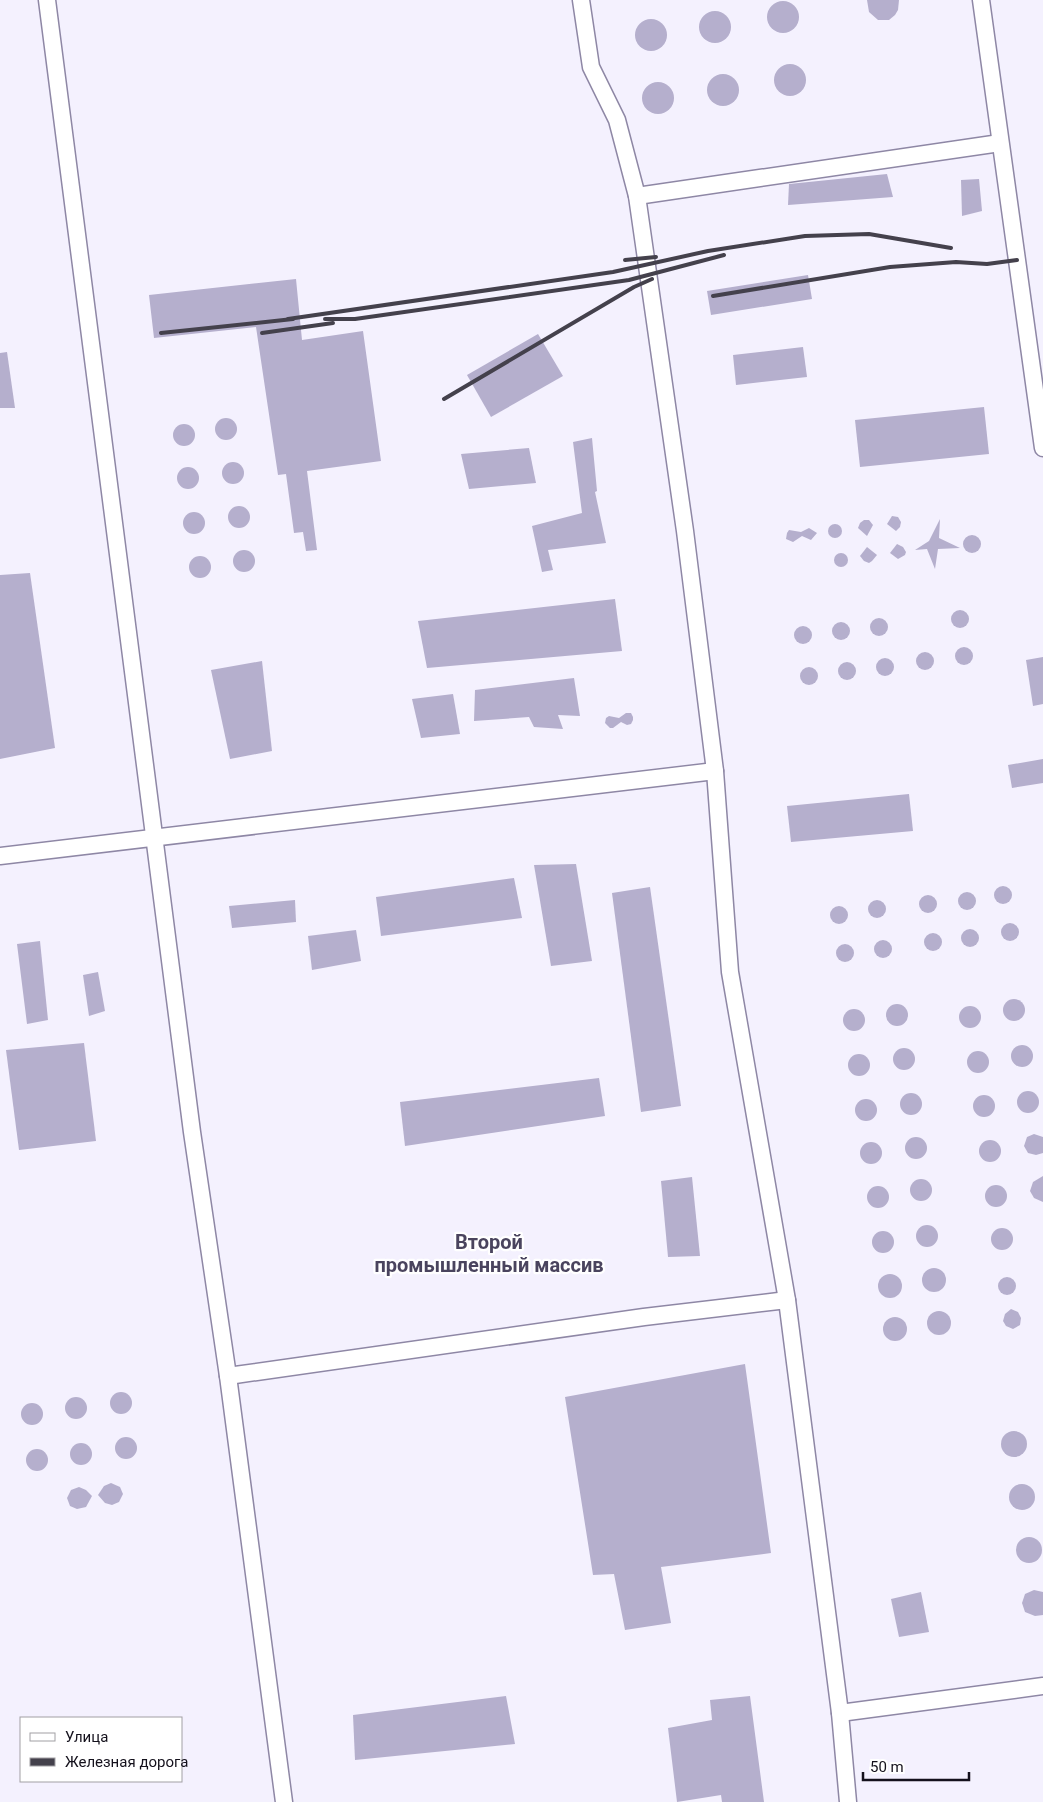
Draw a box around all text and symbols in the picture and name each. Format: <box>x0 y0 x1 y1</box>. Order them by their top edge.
district label: Второй промышленный массив <box>374 1230 604 1277</box>
legend <box>20 1717 182 1782</box>
text: Улица <box>65 1728 108 1746</box>
scale bar <box>863 1750 969 1782</box>
text: Железная дорога <box>65 1753 188 1771</box>
text: 50 m <box>870 1758 904 1776</box>

